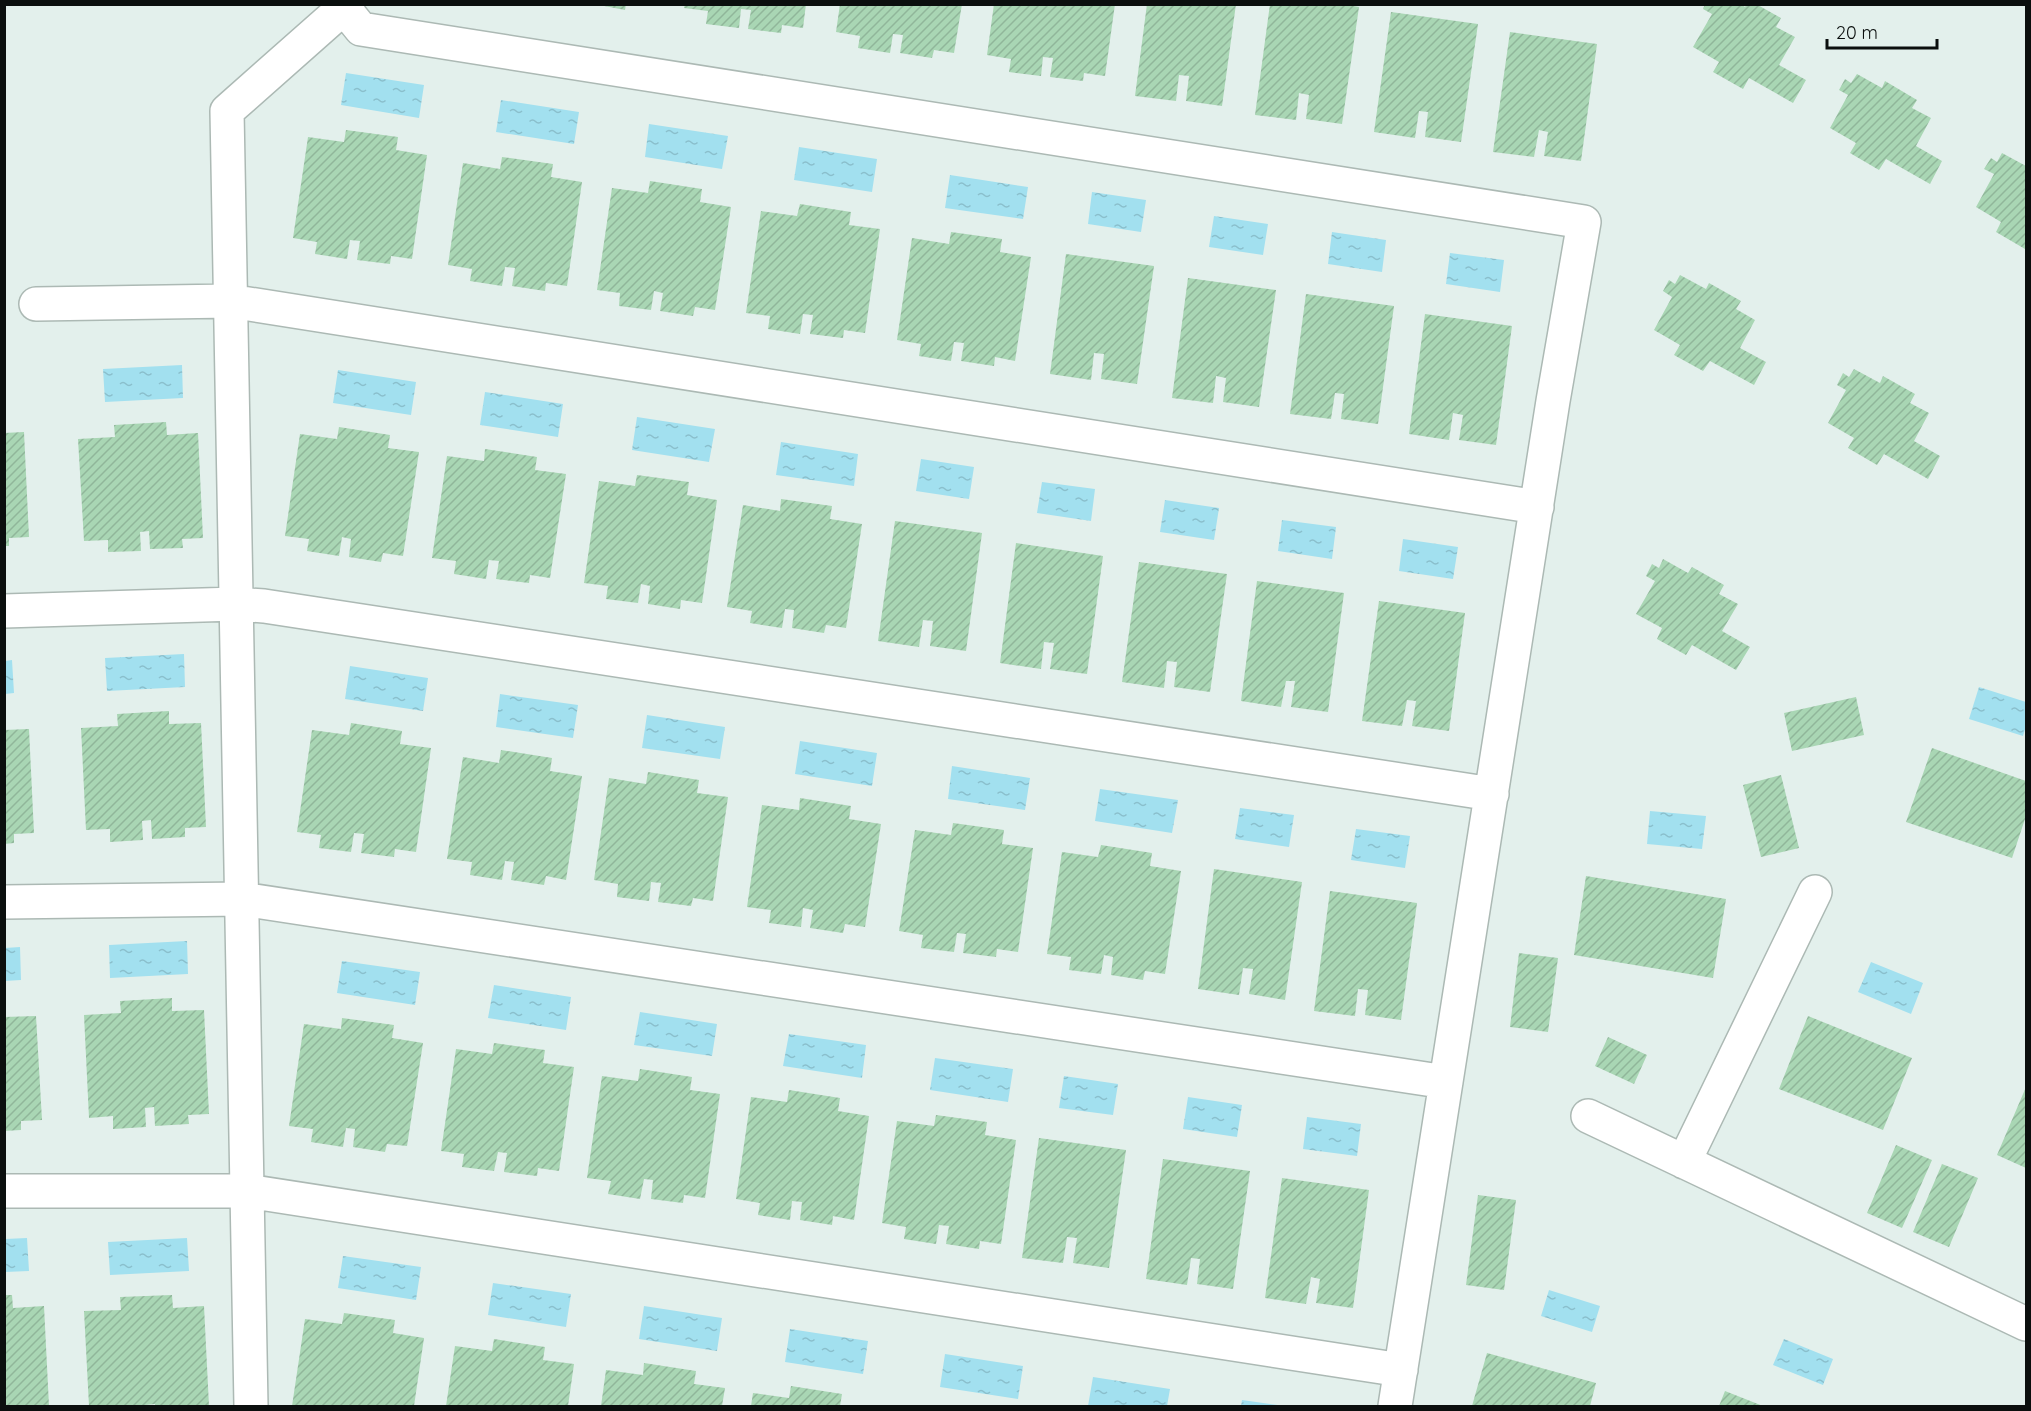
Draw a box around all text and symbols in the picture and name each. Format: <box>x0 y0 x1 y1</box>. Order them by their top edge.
scale bar <box>1827 12 1936 50</box>
text: 20 m <box>1836 21 1878 44</box>

